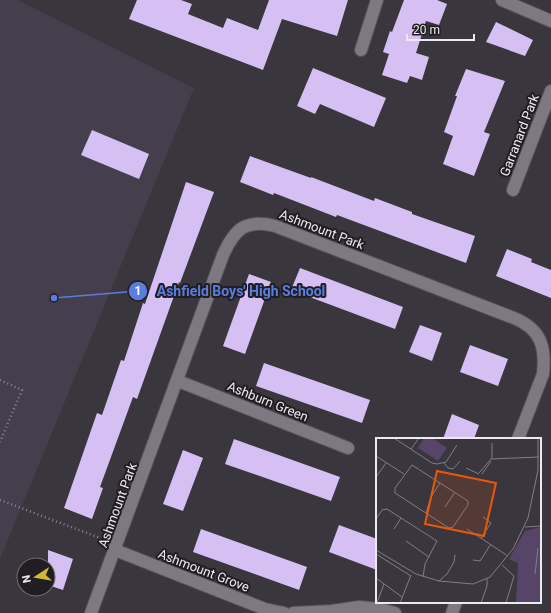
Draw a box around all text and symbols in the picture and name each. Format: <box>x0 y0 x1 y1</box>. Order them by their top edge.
scale bar <box>407 16 474 42</box>
text: 20 m <box>413 23 440 37</box>
street label: Garranard Park <box>497 92 542 178</box>
street label: Ashmount Park <box>278 206 367 253</box>
callout: Ashfield Boys' High School <box>128 278 333 304</box>
text: Ashfield Boys' High School <box>157 283 325 299</box>
text: 1 <box>135 284 141 298</box>
street label: Ashburn Green <box>225 378 310 424</box>
inset map <box>376 438 541 603</box>
street label: Ashmount Park <box>95 460 140 550</box>
street label: Ashmount Grove <box>156 546 252 595</box>
north arrow <box>16 557 56 597</box>
text: N <box>19 574 34 584</box>

